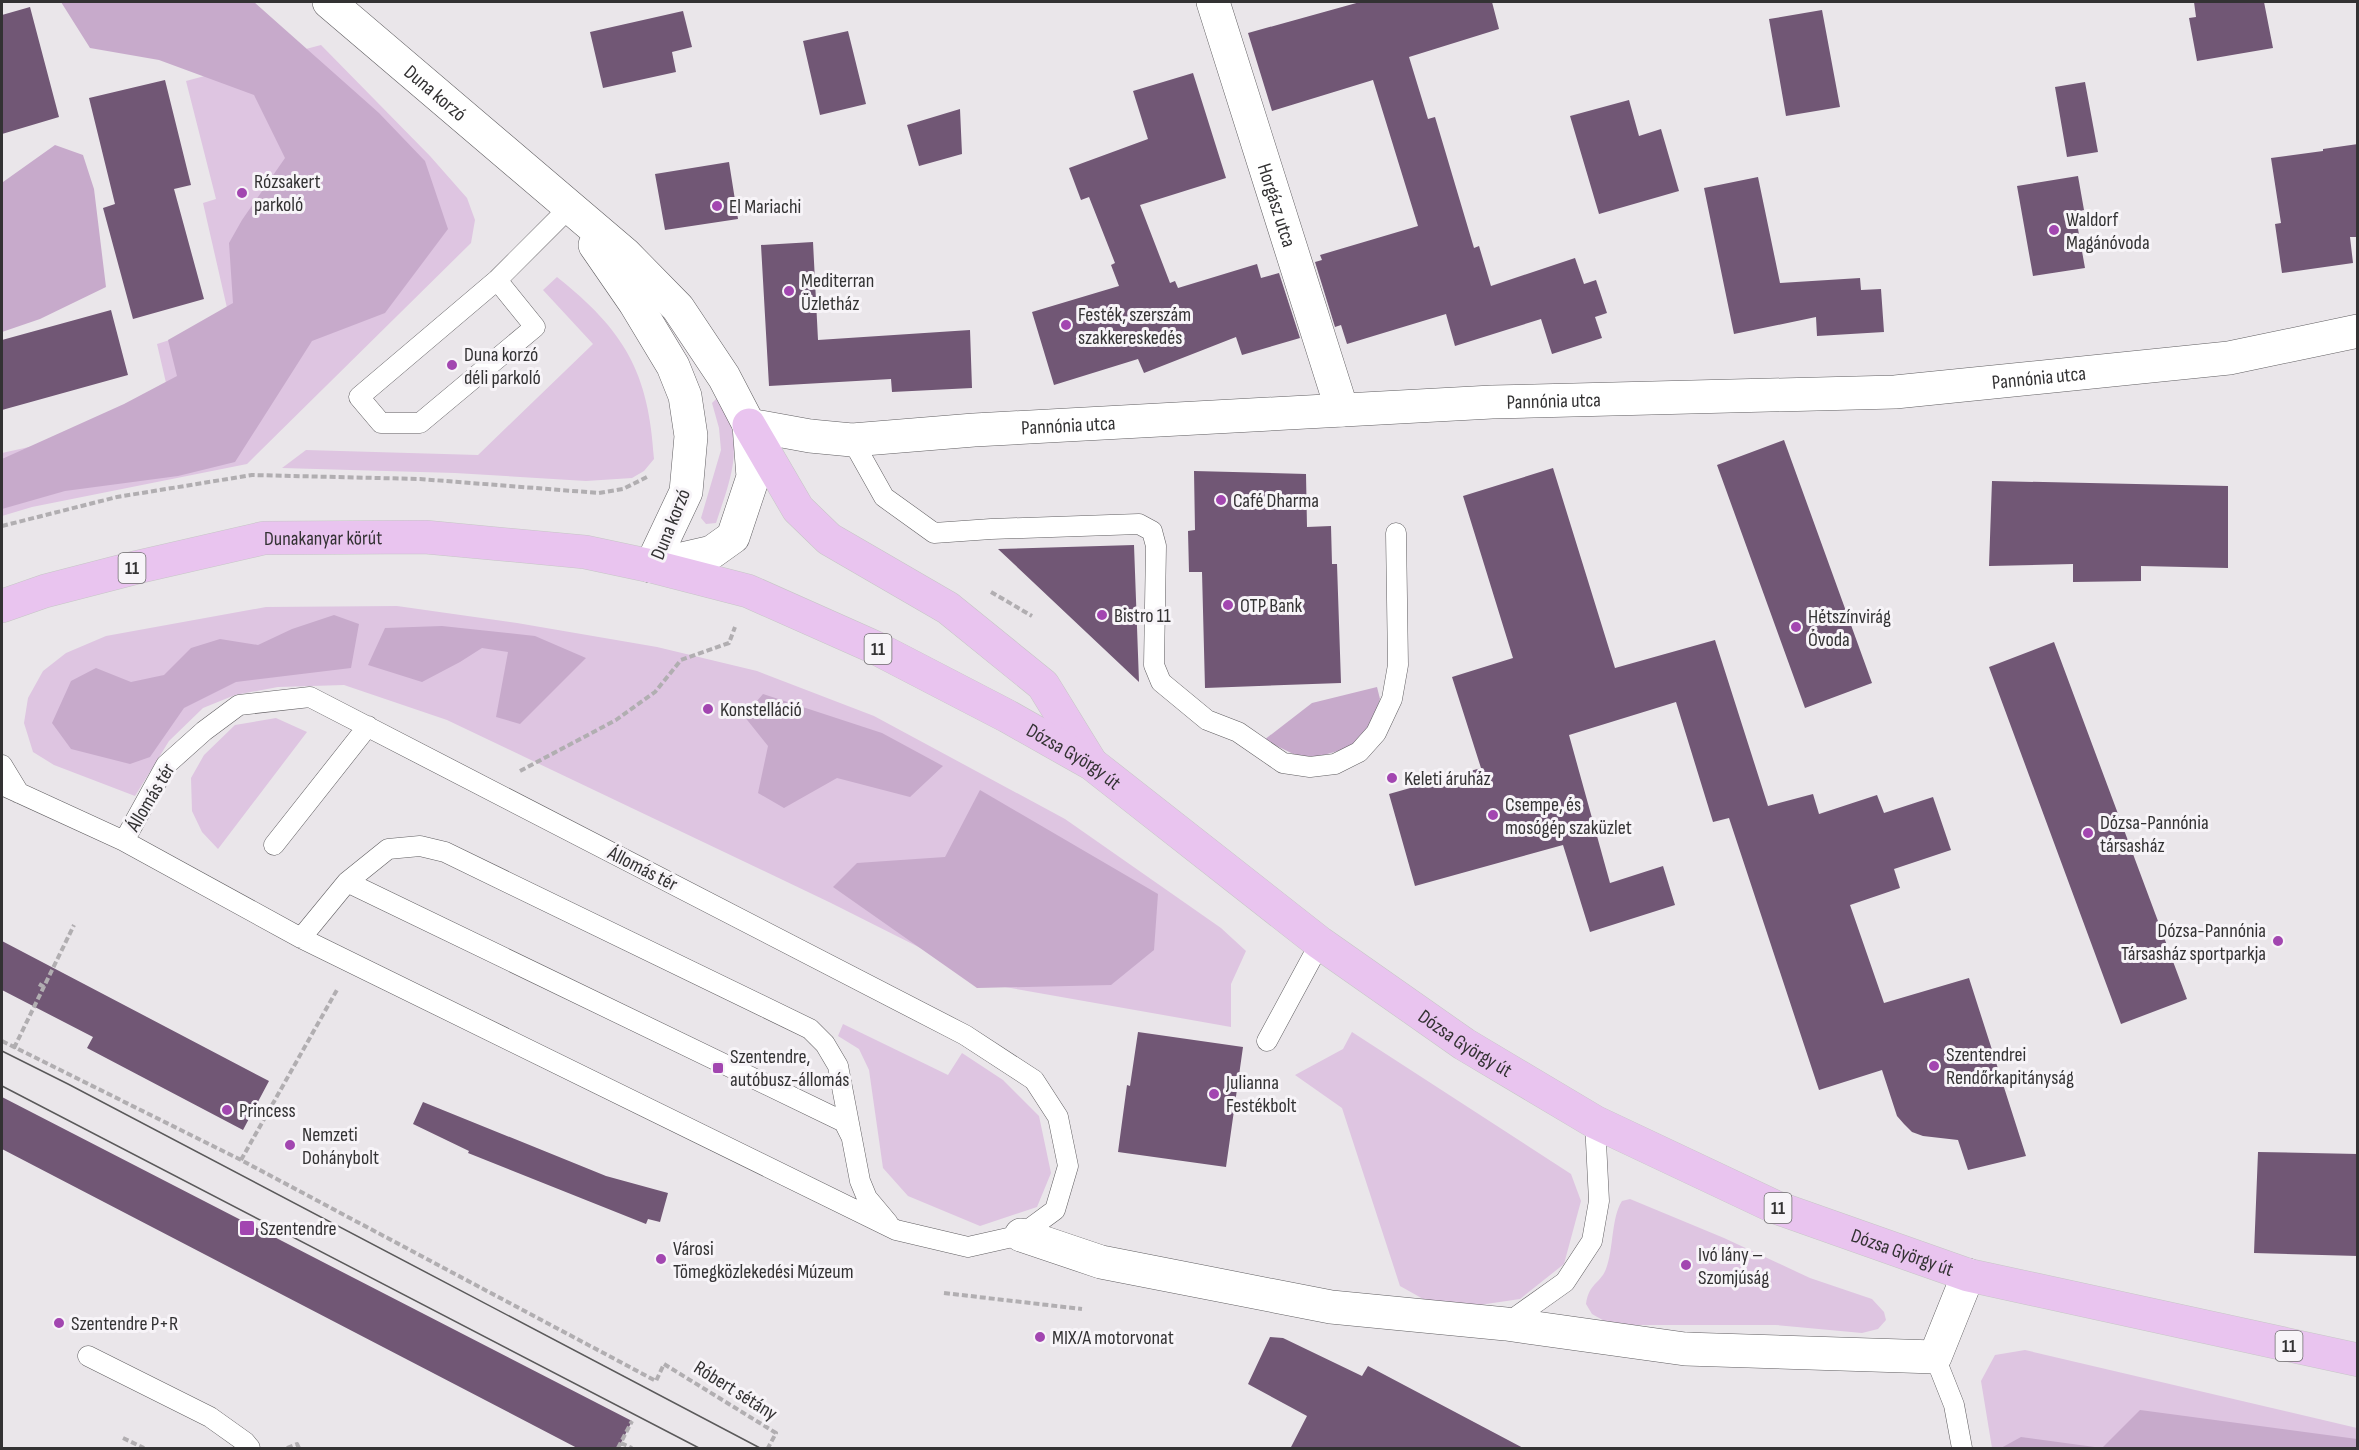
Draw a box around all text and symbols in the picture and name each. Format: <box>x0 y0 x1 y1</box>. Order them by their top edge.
street label: Duna korzó <box>399 60 471 127</box>
street label: Horgász utca <box>1252 161 1301 250</box>
place label: Rózsakert parkoló <box>254 170 321 217</box>
marker: Rózsakert parkoló <box>235 186 249 200</box>
place label: El Mariachi <box>729 195 801 219</box>
marker: El Mariachi <box>710 199 724 213</box>
place label: Waldorf Magánóvoda <box>2066 208 2150 255</box>
marker: Waldorf Magánóvoda <box>2047 223 2061 237</box>
place label: Mediterran Üzletház <box>801 269 874 316</box>
marker: Mediterran Üzletház <box>782 284 796 298</box>
place label: Festék, szerszám szakkereskedés <box>1078 303 1191 350</box>
marker: Festék, szerszám szakkereskedés <box>1059 318 1073 332</box>
place label: Duna korzó déli parkoló <box>464 343 541 390</box>
marker: Duna korzó déli parkoló <box>445 358 459 372</box>
street label: Pannónia utca <box>1991 362 2087 395</box>
street label: Pannónia utca <box>1506 388 1601 415</box>
street label: Pannónia utca <box>1021 411 1116 440</box>
street label: Duna korzó <box>646 485 696 563</box>
place label: Café Dharma <box>1233 489 1319 513</box>
marker: Café Dharma <box>1214 493 1228 507</box>
street label: Dunakanyar körút <box>264 526 382 551</box>
road number: 11 <box>118 553 146 583</box>
place label: OTP Bank <box>1240 594 1302 618</box>
marker: OTP Bank <box>1221 598 1235 612</box>
place label: Bistro 11 <box>1114 604 1171 628</box>
place label: Hétszínvirág Óvoda <box>1808 605 1891 652</box>
marker: Bistro 11 <box>1095 608 1109 622</box>
marker: Hétszínvirág Óvoda <box>1789 620 1803 634</box>
road number: 11 <box>864 634 892 664</box>
place label: Konstelláció <box>720 698 802 722</box>
marker: Konstelláció <box>701 702 715 716</box>
street label: Dózsa György út <box>1022 718 1126 795</box>
street label: Állomás tér <box>121 759 181 837</box>
place label: Keleti áruház <box>1404 767 1491 791</box>
marker: Keleti áruház <box>1385 771 1399 785</box>
place label: Csempe, és mosógép szaküzlet <box>1505 793 1632 840</box>
marker: Csempe, és mosógép szaküzlet <box>1486 808 1500 822</box>
place label: Dózsa-Pannónia társasház <box>2100 811 2209 858</box>
marker: Dózsa-Pannónia társasház <box>2081 826 2095 840</box>
street label: Állomás tér <box>603 841 682 897</box>
place label: Dózsa-Pannónia Társasház sportparkja <box>2121 919 2266 966</box>
marker: Dózsa-Pannónia Társasház sportparkja <box>2271 934 2285 948</box>
street label: Dózsa György út <box>1413 1005 1516 1083</box>
place label: Szentendrei Rendőrkapitányság <box>1946 1043 2074 1090</box>
place label: Szentendre, autóbusz-állomás <box>730 1045 850 1092</box>
marker: Szentendrei Rendőrkapitányság <box>1927 1059 1941 1073</box>
marker: Szentendre, autóbusz-állomás <box>711 1061 725 1075</box>
place label: Julianna Festékbolt <box>1225 1071 1297 1118</box>
marker: Julianna Festékbolt <box>1207 1087 1221 1101</box>
place label: Princess <box>239 1099 296 1123</box>
marker: Princess <box>220 1103 234 1117</box>
place label: Nemzeti Dohánybolt <box>302 1123 379 1170</box>
marker: Nemzeti Dohánybolt <box>283 1138 297 1152</box>
road number: 11 <box>1764 1193 1792 1223</box>
place label: Szentendre <box>260 1217 337 1241</box>
marker: Szentendre <box>238 1219 256 1237</box>
street label: Dózsa György út <box>1848 1224 1957 1282</box>
place label: Városi Tömegközlekedési Múzeum <box>673 1237 854 1284</box>
place label: Ivó lány – Szomjúság <box>1698 1243 1769 1290</box>
marker: Városi Tömegközlekedési Múzeum <box>654 1252 668 1266</box>
marker: Ivó lány – Szomjúság <box>1679 1258 1693 1272</box>
place label: Szentendre P+R <box>71 1312 178 1336</box>
marker: Szentendre P+R <box>52 1316 66 1330</box>
place label: MIX/A motorvonat <box>1052 1326 1174 1350</box>
marker: MIX/A motorvonat <box>1033 1330 1047 1344</box>
road number: 11 <box>2276 1331 2302 1361</box>
street label: Róbert sétány <box>689 1356 782 1426</box>

